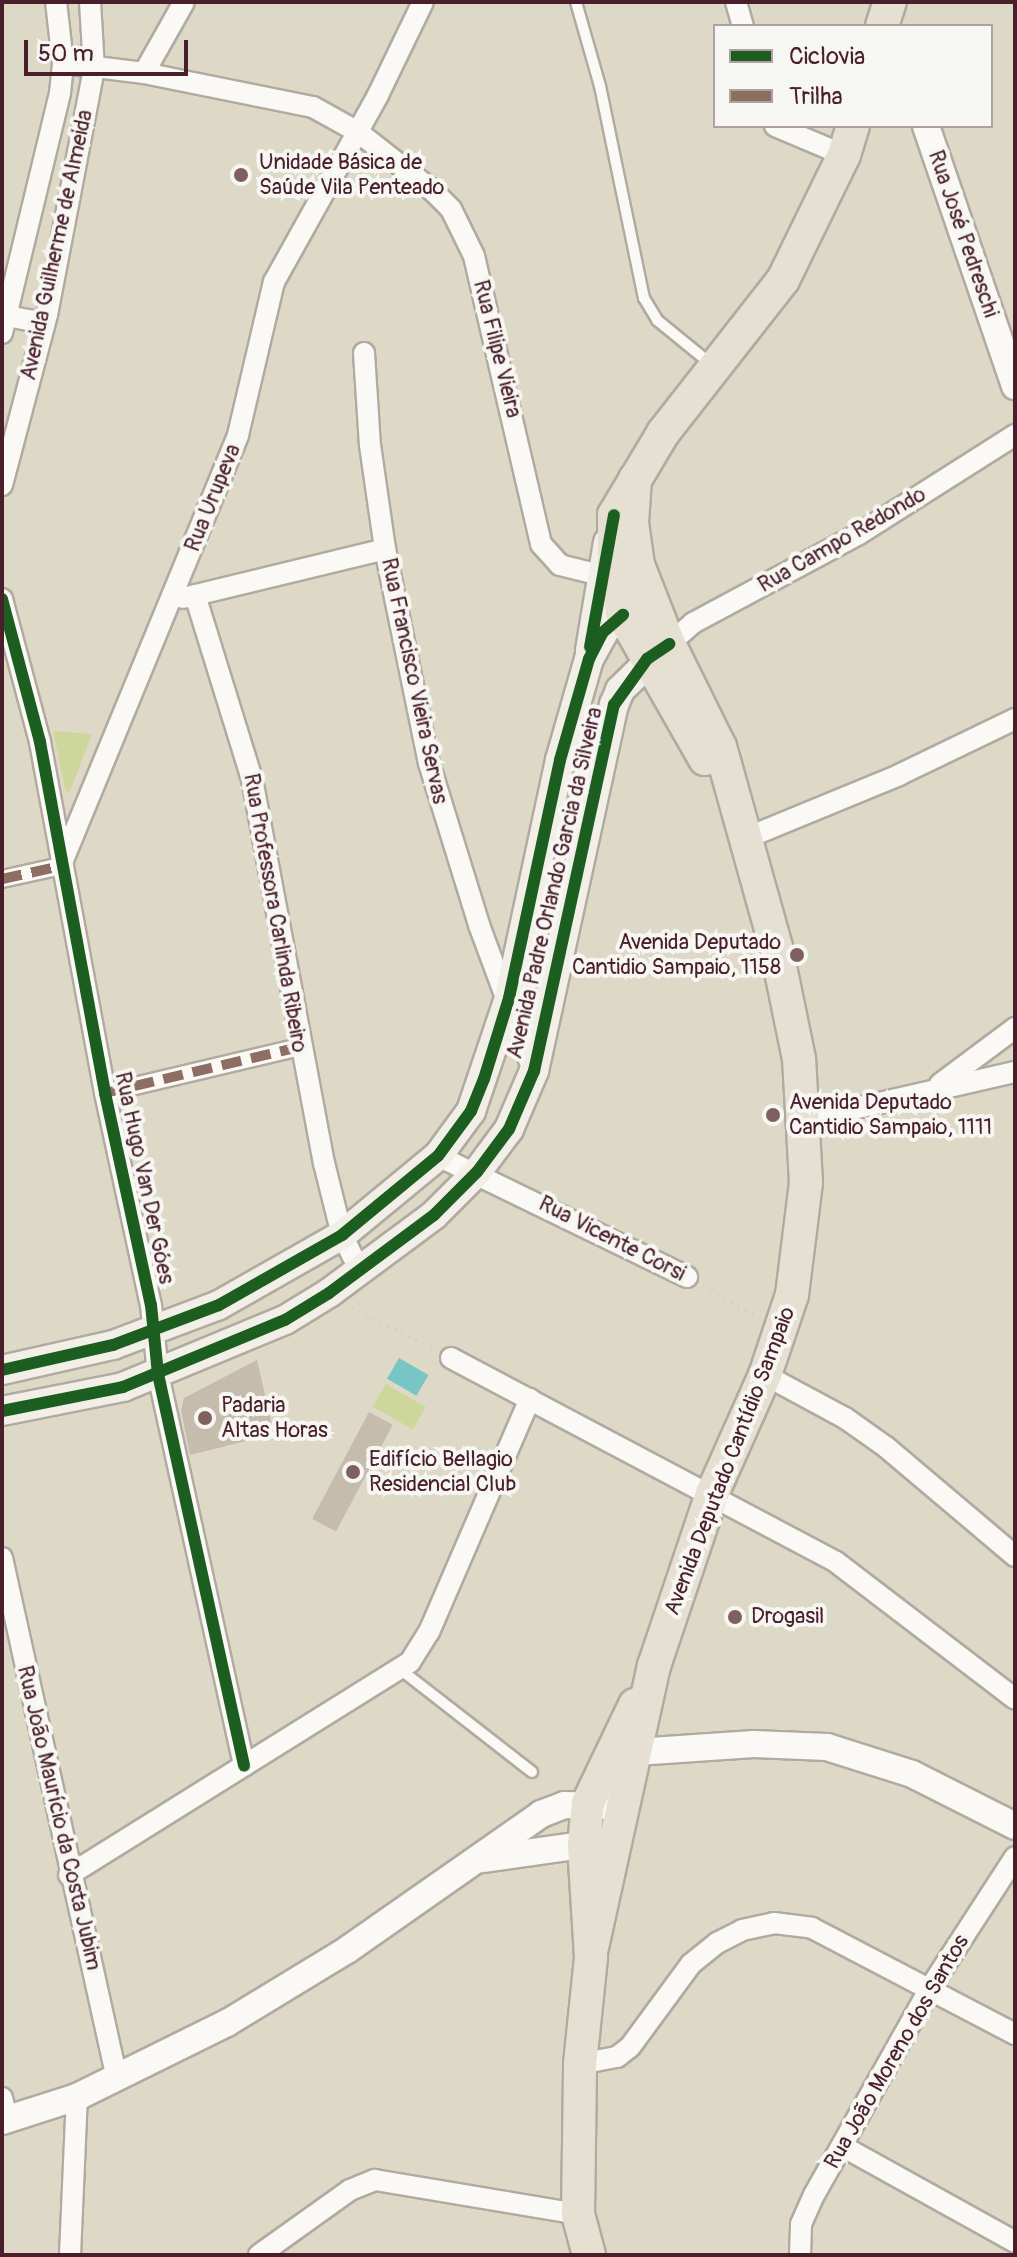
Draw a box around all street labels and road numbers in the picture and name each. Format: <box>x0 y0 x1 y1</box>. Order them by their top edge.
street label: Avenida Guilherme de Almeida <box>15 107 99 383</box>
street label: Rua José Pedreschi <box>922 147 1004 321</box>
street label: Rua Filipe Vieira <box>467 277 527 421</box>
street label: Rua Urupeva <box>179 440 247 556</box>
street label: Rua Campo Redondo <box>753 481 931 599</box>
street label: Rua Francisco Vieira Servas <box>375 556 453 806</box>
street label: Avenida Padre Orlando Garcia da Silveira <box>502 705 608 1061</box>
street label: Rua Professora Carlinda Ribeiro <box>237 771 313 1055</box>
street label: Rua Hugo Van Der Góes <box>109 1070 179 1286</box>
street label: Rua Vicente Corsi <box>534 1191 690 1287</box>
street label: Avenida Deputado Cantídio Sampaio <box>659 1303 801 1619</box>
street label: Rua João Maurício da Costa Jubim <box>11 1663 107 1973</box>
street label: Rua João Moreno dos Santos <box>819 1930 975 2174</box>

